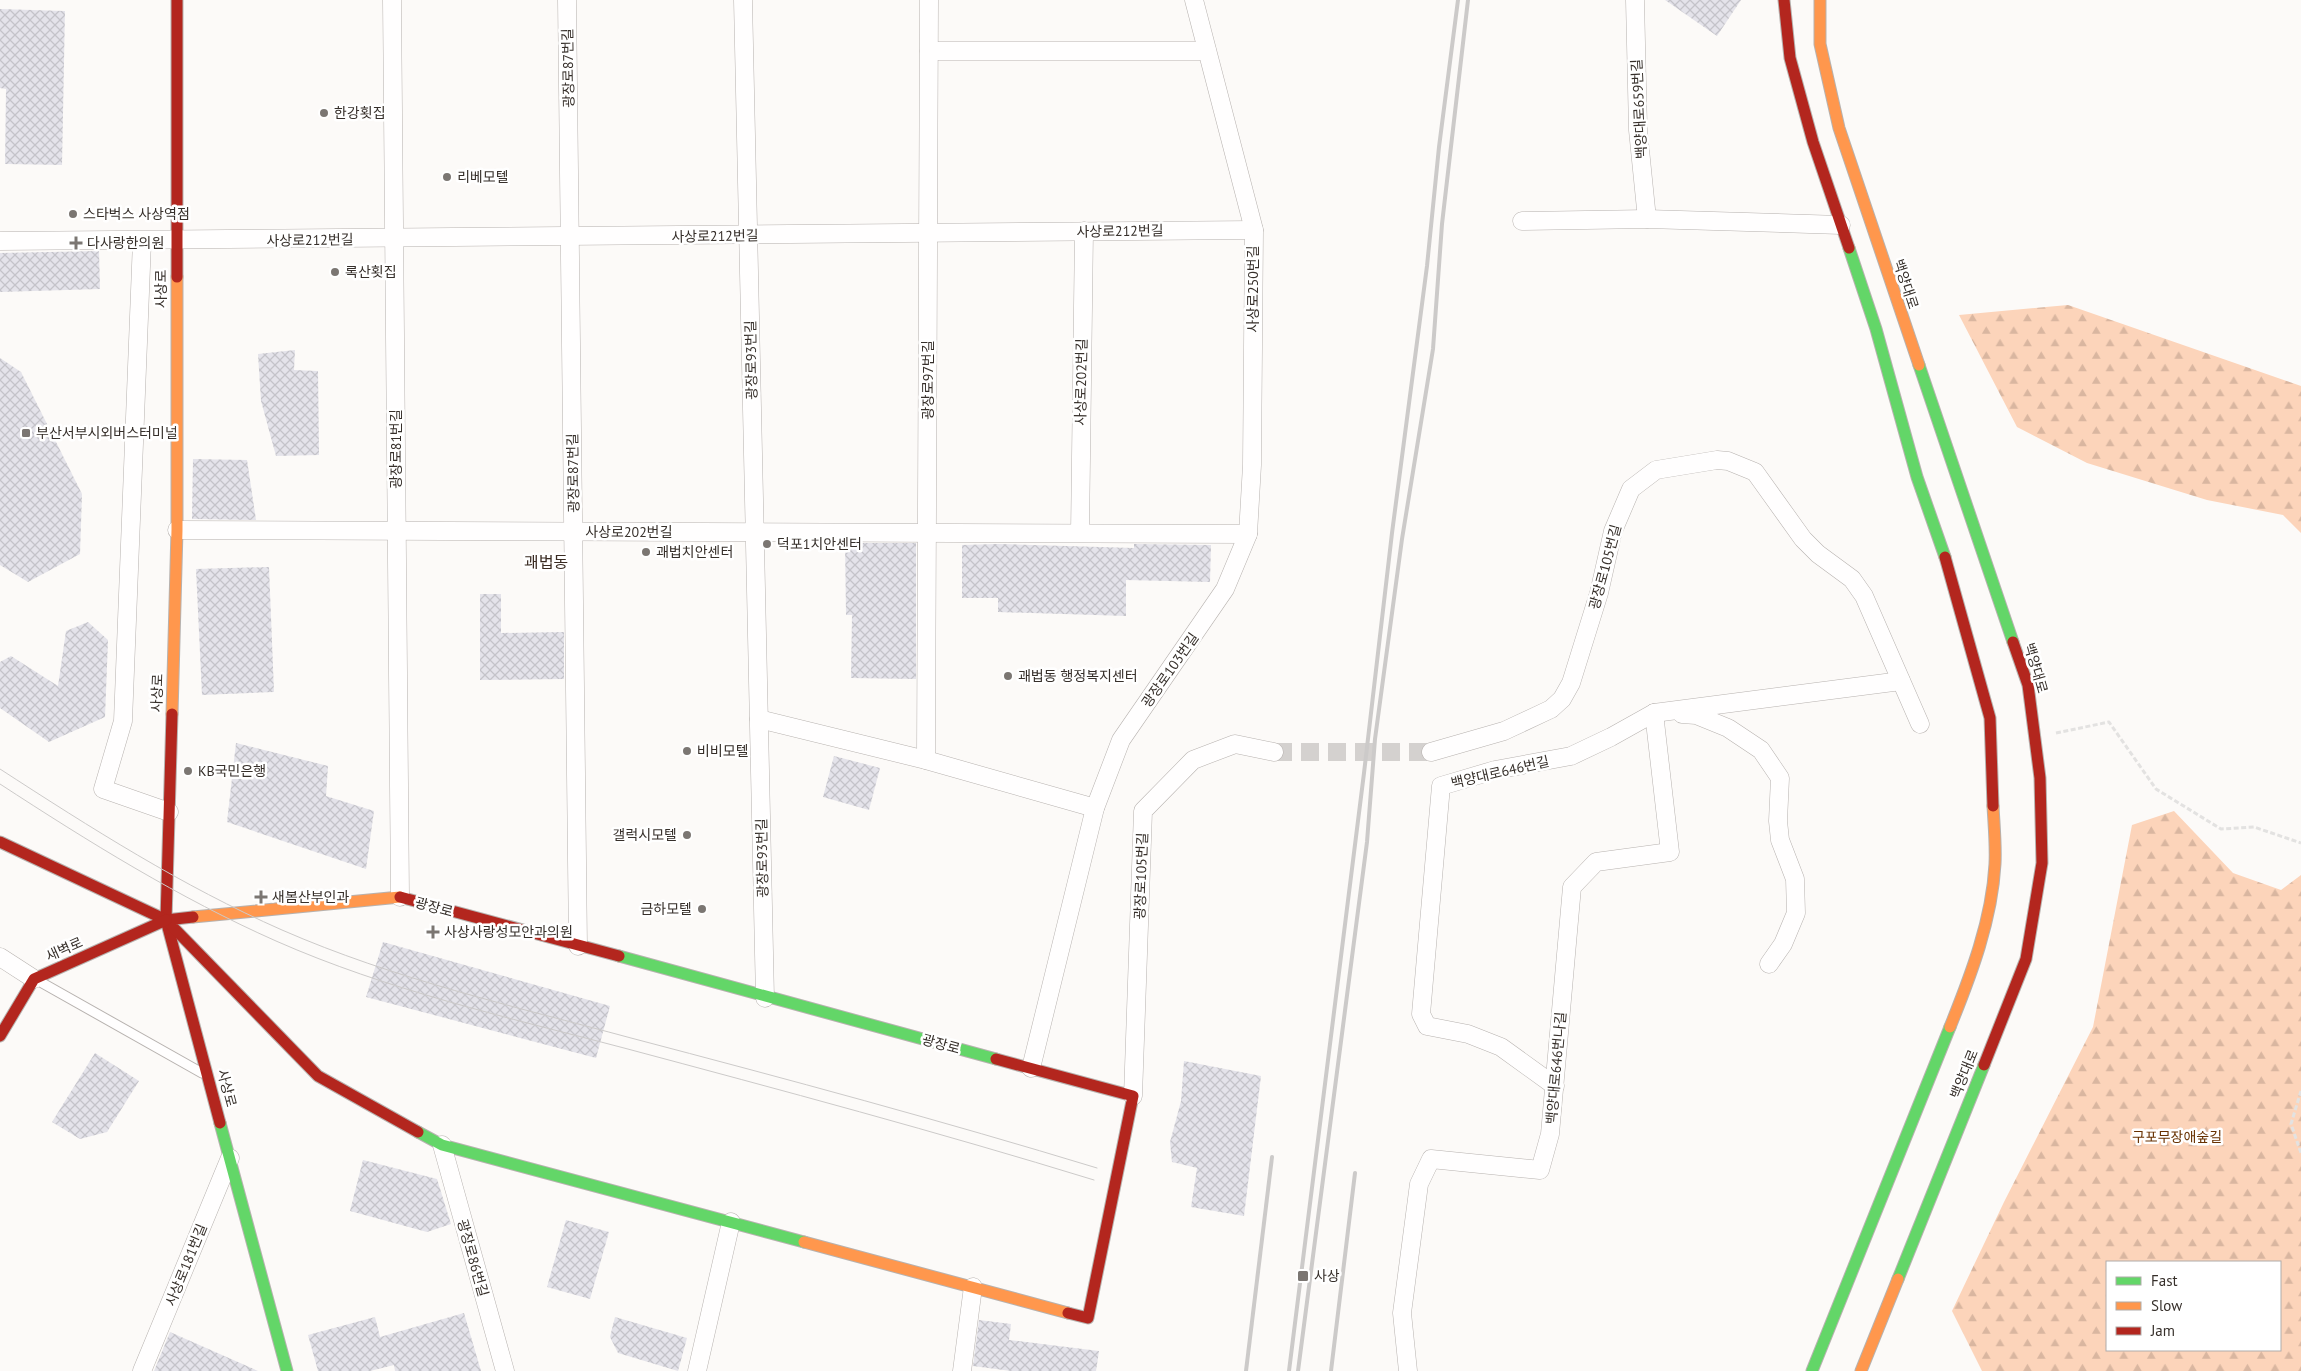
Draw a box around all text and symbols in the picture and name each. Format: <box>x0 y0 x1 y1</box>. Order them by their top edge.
street label: 광장로87번길 <box>558 28 578 108</box>
street label: 백양대로659번길 <box>1627 59 1651 159</box>
place label: 한강횟집 <box>334 104 386 122</box>
marker: 한강횟집 <box>318 107 330 119</box>
place label: 리베모텔 <box>457 168 509 186</box>
marker: 리베모텔 <box>441 171 453 183</box>
place label: 스타벅스 사상역점 <box>83 205 190 223</box>
marker: 스타벅스 사상역점 <box>67 208 79 220</box>
street label: 사상로212번길 <box>1076 221 1164 241</box>
street label: 사상로212번길 <box>671 226 759 246</box>
street label: 사상로212번길 <box>266 230 354 250</box>
place label: 다사랑한의원 <box>87 234 164 252</box>
marker: 다사랑한의원 <box>69 236 83 250</box>
street label: 사상로250번길 <box>1244 245 1262 333</box>
street label: 백양대로 <box>1889 257 1923 311</box>
place label: 록산횟집 <box>345 263 397 281</box>
marker: 록산횟집 <box>329 266 341 278</box>
street label: 사상로 <box>152 270 170 308</box>
street label: 광장로93번길 <box>741 320 761 400</box>
street label: 사상로202번길 <box>1071 338 1091 426</box>
street label: 광장로97번길 <box>919 340 937 420</box>
street label: 광장로81번길 <box>387 409 405 489</box>
place label: 부산서부시외버스터미널 <box>36 424 178 442</box>
marker: 부산서부시외버스터미널 <box>20 427 32 439</box>
street label: 광장로87번길 <box>563 433 583 513</box>
street label: 사상로202번길 <box>585 523 673 541</box>
street label: 광장로105번길 <box>1585 523 1625 611</box>
place label: 덕포1치안센터 <box>777 535 862 553</box>
marker: 덕포1치안센터 <box>761 538 773 550</box>
place label: 괘법치안센터 <box>656 543 733 561</box>
marker: 괘법치안센터 <box>640 546 652 558</box>
district label: 괘법동 <box>524 552 568 572</box>
street label: 광장로103번길 <box>1138 629 1202 711</box>
street label: 백양대로 <box>2020 641 2052 695</box>
place label: 괘법동 행정복지센터 <box>1018 667 1138 685</box>
marker: 괘법동 행정복지센터 <box>1002 670 1014 682</box>
street label: 사상로 <box>147 673 167 713</box>
place label: 비비모텔 <box>697 742 749 760</box>
marker: 비비모텔 <box>681 745 693 757</box>
street label: 백양대로646번길 <box>1449 752 1551 792</box>
place label: KB국민은행 <box>198 762 266 780</box>
marker: KB국민은행 <box>182 765 194 777</box>
street label: 광장로93번길 <box>752 818 772 898</box>
place label: 갤럭시모텔 <box>613 826 677 844</box>
marker: 갤럭시모텔 <box>681 829 693 841</box>
street label: 광장로105번길 <box>1130 832 1152 920</box>
place label: 새봄산부인과 <box>272 888 349 906</box>
marker: 새봄산부인과 <box>254 890 268 904</box>
street label: 광장로 <box>413 893 455 921</box>
place label: 금하모텔 <box>640 900 692 918</box>
marker: 금하모텔 <box>696 903 708 915</box>
place label: 사상사랑성모안과의원 <box>444 923 573 941</box>
marker: 사상사랑성모안과의원 <box>426 925 440 939</box>
street label: 새벽로 <box>43 933 85 965</box>
street label: 백양대로646번나길 <box>1542 1011 1570 1125</box>
street label: 광장로 <box>920 1030 962 1058</box>
street label: 백양대로 <box>1946 1047 1982 1101</box>
street label: 사상로 <box>213 1067 241 1109</box>
park label: 구포무장애숲길 <box>2132 1128 2222 1146</box>
street label: 광장로86번길 <box>453 1217 493 1299</box>
street label: 사상로181번길 <box>161 1221 211 1309</box>
legend <box>2106 1261 2281 1351</box>
place label: 사상 <box>1314 1267 1340 1285</box>
marker: 사상 <box>1296 1269 1310 1283</box>
text: Fast <box>2151 1271 2178 1290</box>
text: Slow <box>2151 1296 2182 1315</box>
text: Jam <box>2150 1321 2175 1340</box>

